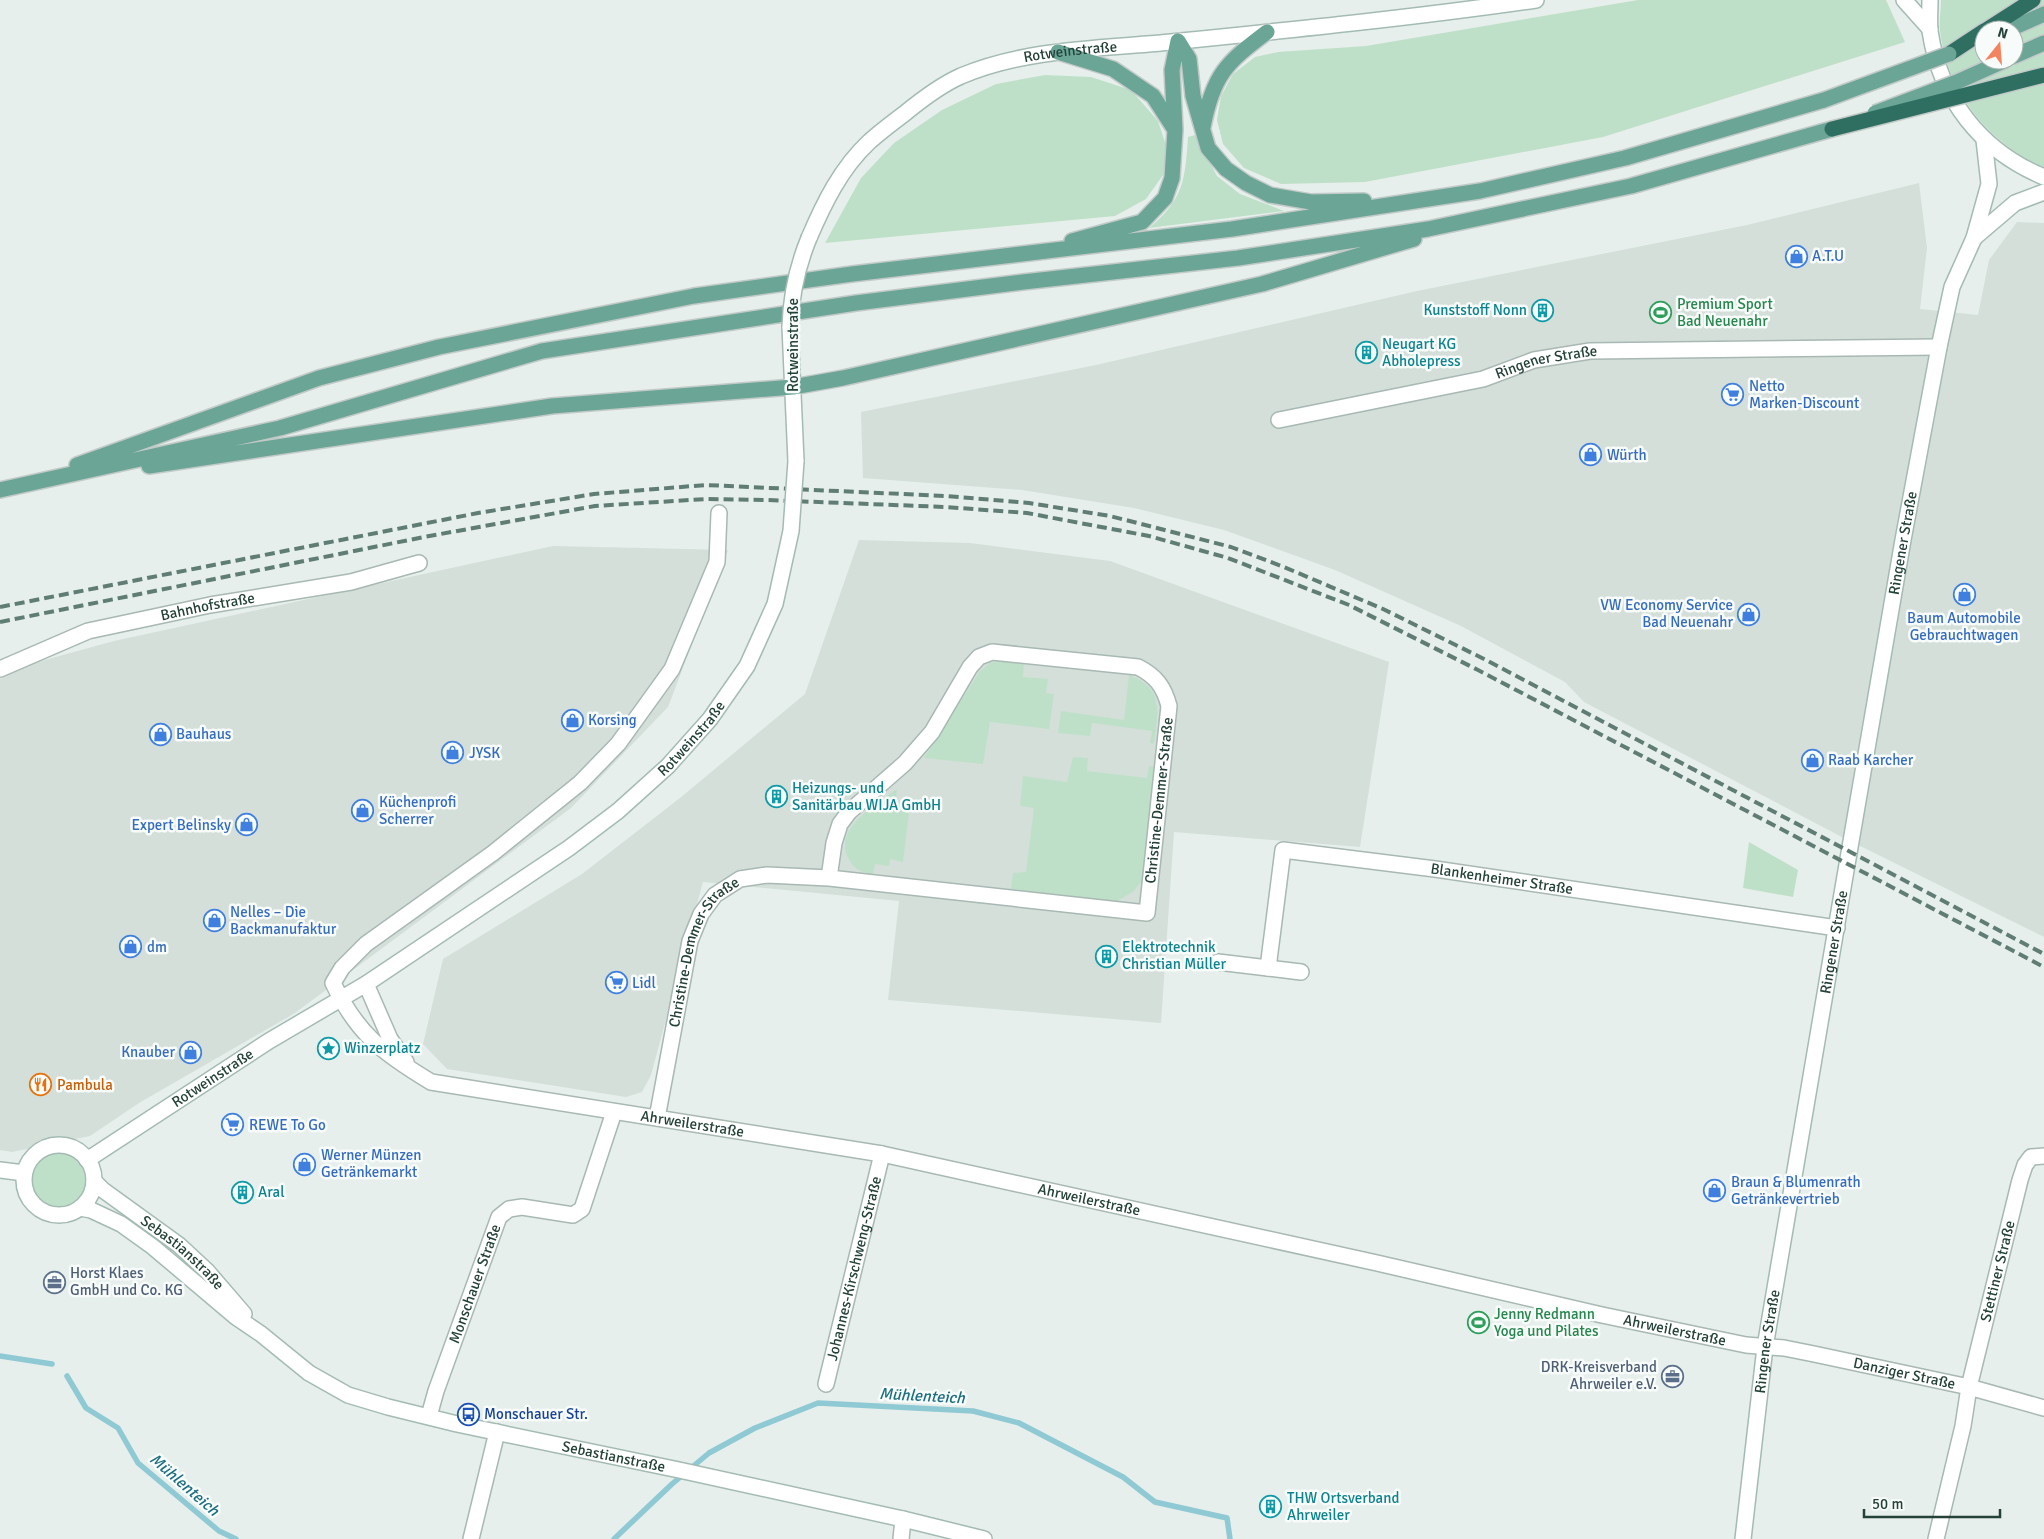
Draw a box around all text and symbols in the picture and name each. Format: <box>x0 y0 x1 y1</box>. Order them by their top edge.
north arrow <box>1974 20 2024 70</box>
text: N <box>1996 23 2010 43</box>
street label: Rotweinstraße <box>1022 37 1118 66</box>
shop icon: A.T.U <box>1784 244 1808 268</box>
place label: A.T.U <box>1812 247 1844 265</box>
place label: Premium Sport Bad Neuenahr <box>1677 295 1773 330</box>
street label: Rotweinstraße <box>784 298 802 392</box>
building icon: Kunststoff Nonn <box>1531 298 1555 322</box>
place label: Kunststoff Nonn <box>1423 301 1527 319</box>
sports icon: Premium Sport Bad Neuenahr <box>1649 301 1673 325</box>
place label: Neugart KG Abholepress <box>1382 335 1461 370</box>
building icon: Neugart KG Abholepress <box>1354 341 1378 365</box>
street label: Ringener Straße <box>1493 342 1597 383</box>
place label: Netto Marken-Discount <box>1749 377 1859 412</box>
supermarket icon: Netto Marken-Discount <box>1721 383 1745 407</box>
shop icon: Würth <box>1579 443 1603 467</box>
place label: Würth <box>1607 446 1647 464</box>
street label: Ringener Straße <box>1885 490 1921 596</box>
shop icon: Baum Automobile Gebrauchtwagen <box>1952 583 1976 607</box>
street label: Bahnhofstraße <box>159 589 256 624</box>
place label: VW Economy Service Bad Neuenahr <box>1600 596 1733 631</box>
shop icon: VW Economy Service Bad Neuenahr <box>1737 602 1761 626</box>
place label: Baum Automobile Gebrauchtwagen <box>1907 609 2021 644</box>
street label: Rotweinstraße <box>654 697 729 780</box>
shop icon: Korsing <box>560 708 584 732</box>
place label: Korsing <box>588 711 637 729</box>
street label: Christine-Demmer-Straße <box>1141 716 1177 884</box>
shop icon: Bauhaus <box>148 722 172 746</box>
place label: Bauhaus <box>176 725 232 743</box>
shop icon: JYSK <box>441 741 465 765</box>
place label: JYSK <box>469 744 500 762</box>
shop icon: Raab Karcher <box>1800 748 1824 772</box>
place label: Raab Karcher <box>1828 751 1914 769</box>
place label: Heizungs- und Sanitärbau WIJA GmbH <box>792 779 941 814</box>
building icon: Heizungs- und Sanitärbau WIJA GmbH <box>764 785 788 809</box>
place label: Küchenprofi Scherrer <box>379 793 456 828</box>
shop icon: Küchenprofi Scherrer <box>351 799 375 823</box>
shop icon: Expert Belinsky <box>235 813 259 837</box>
place label: Expert Belinsky <box>132 816 231 834</box>
street label: Blankenheimer Straße <box>1429 859 1574 898</box>
street label: Christine-Demmer-Straße <box>665 873 742 1029</box>
street label: Ringener Straße <box>1816 889 1851 995</box>
place label: Nelles – Die Backmanufaktur <box>230 903 337 938</box>
shop icon: Nelles – Die Backmanufaktur <box>202 909 226 933</box>
shop icon: dm <box>119 935 143 959</box>
place label: dm <box>147 938 167 956</box>
place label: Elektrotechnik Christian Müller <box>1122 938 1226 973</box>
building icon: Elektrotechnik Christian Müller <box>1094 944 1118 968</box>
supermarket icon: Lidl <box>604 971 628 995</box>
place label: Lidl <box>632 974 656 992</box>
place icon: Winzerplatz <box>316 1036 340 1060</box>
place label: Winzerplatz <box>344 1039 421 1057</box>
shop icon: Knauber <box>179 1040 203 1064</box>
place label: Knauber <box>121 1043 175 1061</box>
street label: Rotweinstraße <box>168 1045 257 1111</box>
restaurant icon: Pambula <box>29 1073 53 1097</box>
place label: Pambula <box>57 1076 113 1094</box>
street label: Ahrweilerstraße <box>639 1107 745 1141</box>
supermarket icon: REWE To Go <box>221 1113 245 1137</box>
place label: REWE To Go <box>249 1116 326 1134</box>
place label: Werner Münzen Getränkemarkt <box>321 1146 421 1181</box>
shop icon: Werner Münzen Getränkemarkt <box>293 1152 317 1176</box>
place label: Braun & Blumenrath Getränkevertrieb <box>1731 1173 1861 1208</box>
street label: Johannes-Kirschweng-Straße <box>823 1174 885 1362</box>
shop icon: Braun & Blumenrath Getränkevertrieb <box>1703 1179 1727 1203</box>
building icon: Aral <box>230 1180 254 1204</box>
street label: Ahrweilerstraße <box>1036 1180 1142 1220</box>
place label: Aral <box>258 1183 285 1201</box>
street label: Sebastianstraße <box>137 1211 228 1293</box>
street label: Stettiner Straße <box>1976 1219 2019 1324</box>
street label: Monschauer Straße <box>445 1222 505 1346</box>
place label: Horst Klaes GmbH und Co. KG <box>70 1264 183 1299</box>
office icon: Horst Klaes GmbH und Co. KG <box>42 1270 66 1294</box>
street label: Ringener Straße <box>1751 1288 1784 1394</box>
place label: Jenny Redmann Yoga und Pilates <box>1494 1305 1599 1340</box>
sports icon: Jenny Redmann Yoga und Pilates <box>1466 1311 1490 1335</box>
street label: Ahrweilerstraße <box>1622 1311 1728 1350</box>
street label: Danziger Straße <box>1852 1354 1957 1393</box>
place label: DRK-Kreisverband Ahrweiler e.V. <box>1541 1358 1657 1393</box>
office icon: DRK-Kreisverband Ahrweiler e.V. <box>1661 1364 1685 1388</box>
water label: Mühlenteich <box>879 1384 967 1408</box>
bus stop icon: Monschauer Str. <box>456 1402 480 1426</box>
place label: Monschauer Str. <box>484 1405 588 1423</box>
street label: Sebastianstraße <box>560 1437 667 1476</box>
water label: Mühlenteich <box>145 1449 224 1521</box>
scale bar <box>1864 1486 2000 1518</box>
place label: THW Ortsverband Ahrweiler <box>1287 1489 1399 1524</box>
building icon: THW Ortsverband Ahrweiler <box>1259 1495 1283 1519</box>
text: 50 m <box>1872 1495 1903 1513</box>

